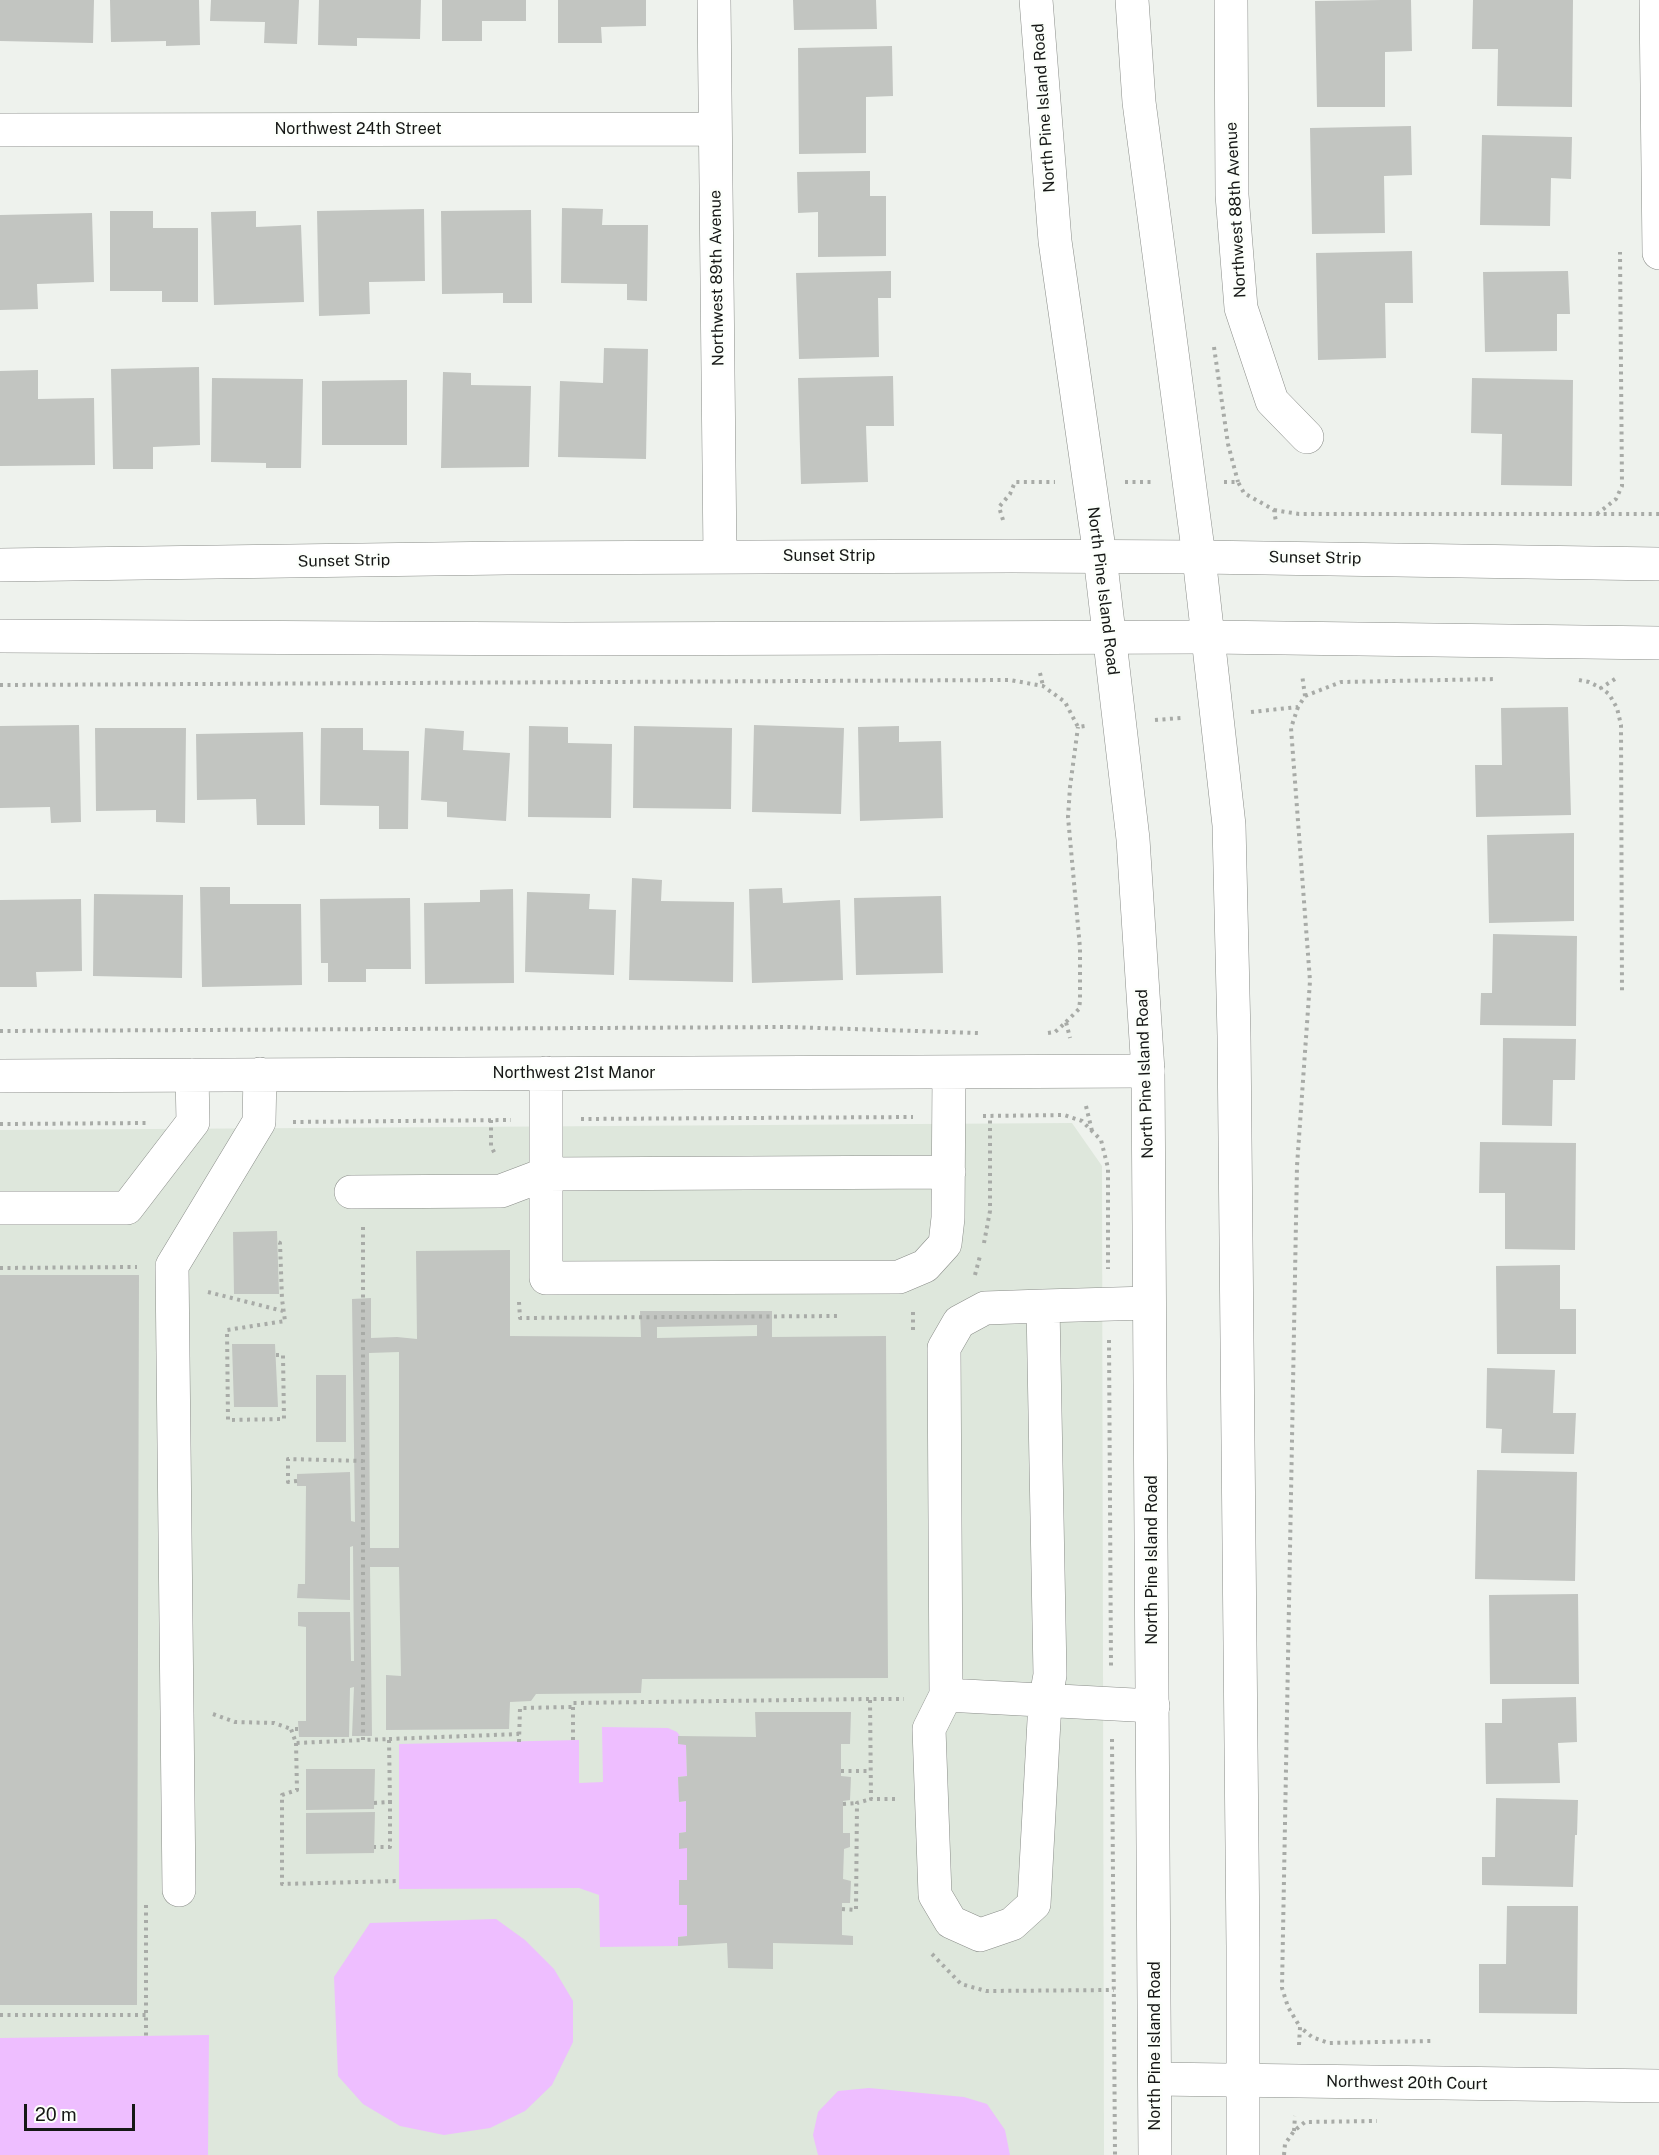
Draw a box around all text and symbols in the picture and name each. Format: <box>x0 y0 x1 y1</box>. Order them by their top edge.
street label: North Pine Island Road <box>1029 23 1059 193</box>
street label: Northwest 24th Street <box>274 119 442 139</box>
street label: Northwest 88th Avenue <box>1222 121 1250 299</box>
street label: Northwest 89th Avenue <box>706 190 728 366</box>
street label: North Pine Island Road <box>1083 506 1123 676</box>
street label: Sunset Strip <box>783 546 875 566</box>
street label: Sunset Strip <box>1269 548 1361 568</box>
street label: Sunset Strip <box>298 551 390 571</box>
street label: North Pine Island Road <box>1132 989 1158 1159</box>
street label: Northwest 21st Manor <box>492 1063 656 1083</box>
street label: North Pine Island Road <box>1142 1475 1162 1645</box>
street label: North Pine Island Road <box>1145 1961 1165 2131</box>
street label: Northwest 20th Court <box>1326 2072 1488 2094</box>
scale bar <box>27 2092 138 2130</box>
text: 20 m <box>35 2104 77 2125</box>

